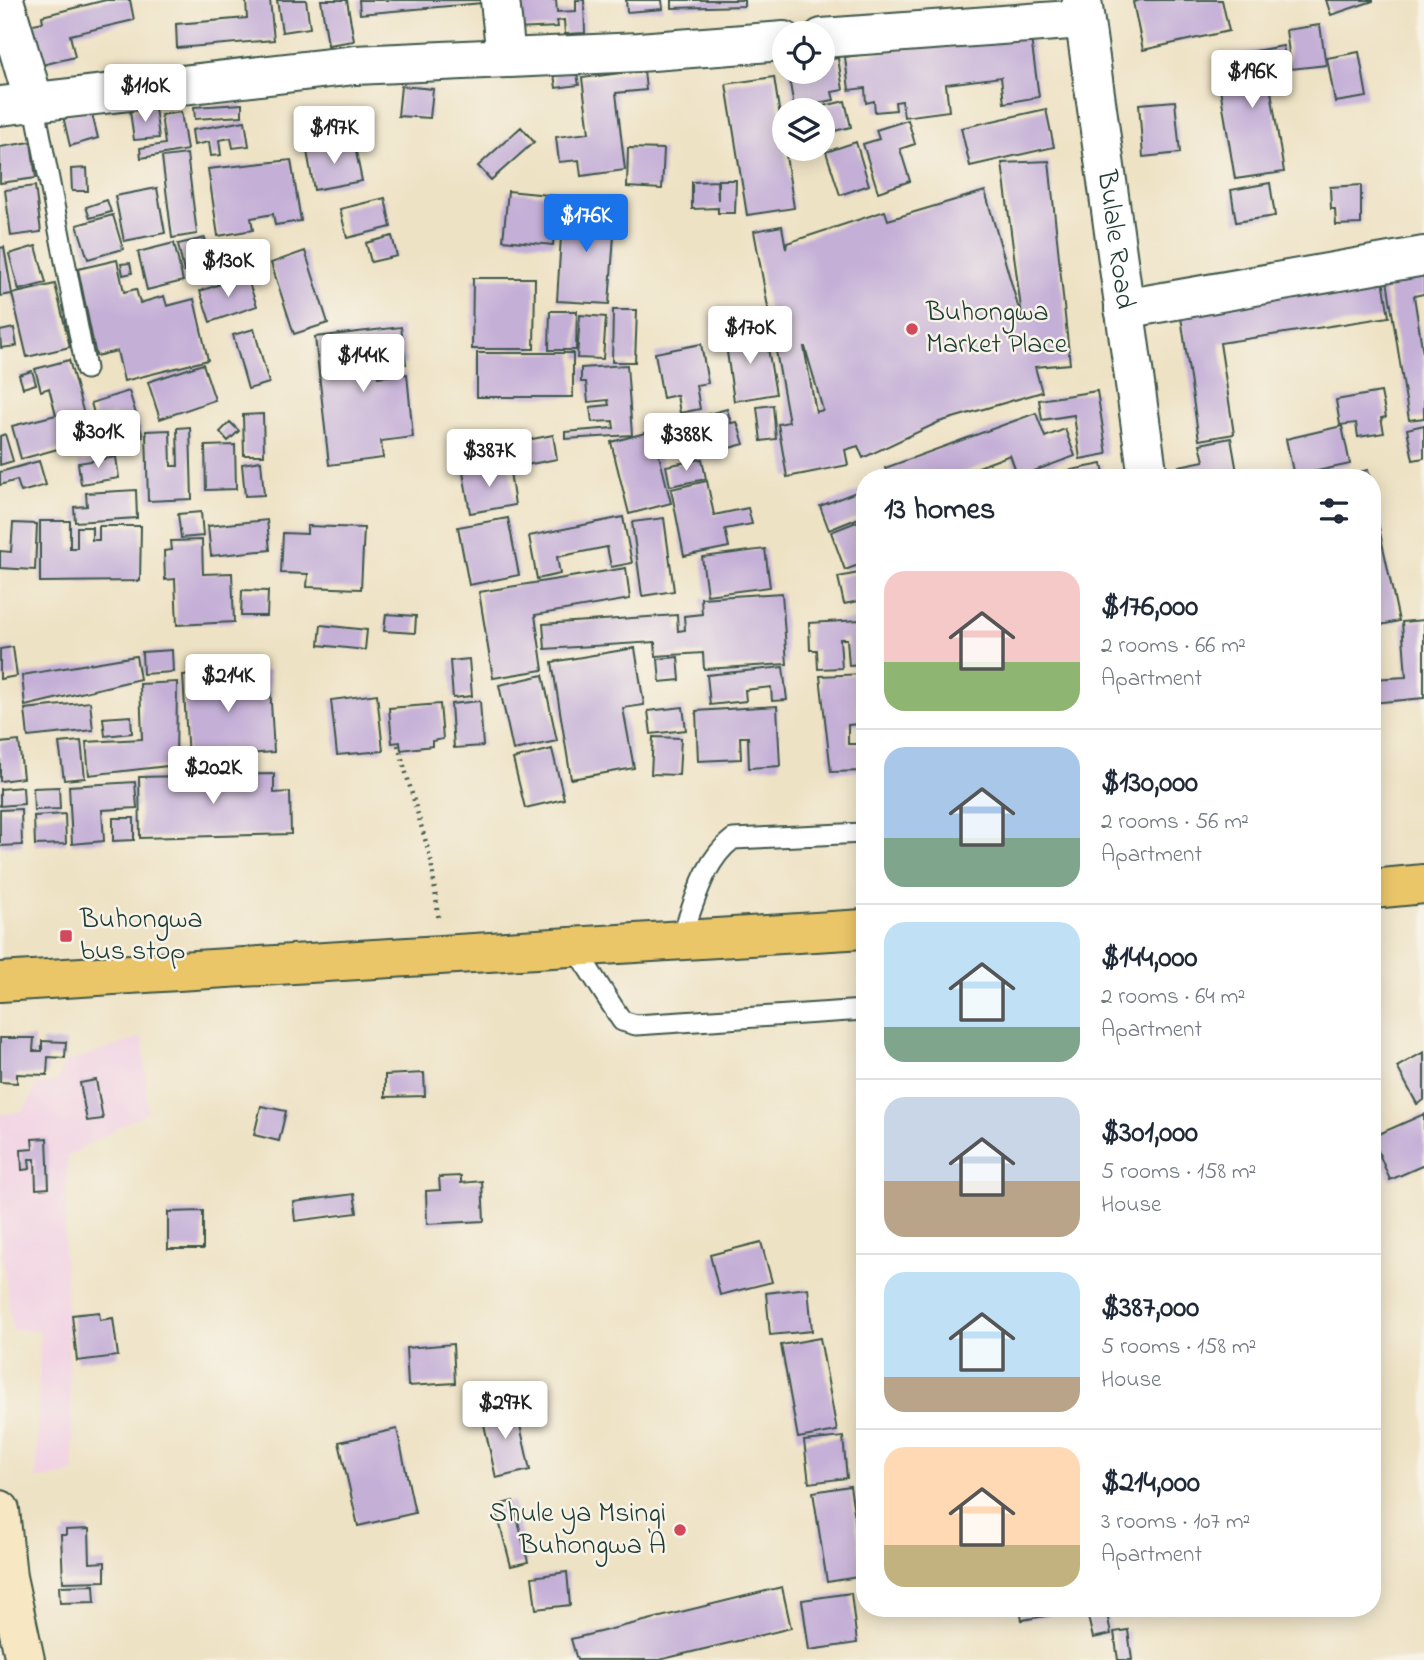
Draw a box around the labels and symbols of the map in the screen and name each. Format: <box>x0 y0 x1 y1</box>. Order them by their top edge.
pin: $196K <box>1203 50 1301 110</box>
pin: $110K <box>96 64 194 124</box>
pin: $197K <box>285 106 383 166</box>
street label: Bulale Road <box>1085 167 1145 312</box>
pin: $176K <box>537 194 635 254</box>
pin: $130K <box>179 240 277 299</box>
place label: Buhongwa Market Place <box>925 293 1068 366</box>
pin: $170K <box>701 306 799 366</box>
marker: Buhongwa Market Place <box>904 321 920 337</box>
pin: $144K <box>314 334 412 394</box>
pin: $301K <box>49 410 147 470</box>
pin: $388K <box>637 414 735 473</box>
pin: $387K <box>440 430 538 489</box>
pin: $214K <box>179 654 277 714</box>
pin: $202K <box>164 746 262 806</box>
place label: Buhongwa bus stop <box>79 900 203 973</box>
marker: Buhongwa bus stop <box>58 928 74 944</box>
pin: $297K <box>456 1382 554 1441</box>
place label: Shule ya Msingi Buhongwa A <box>489 1494 666 1567</box>
marker: Shule ya Msingi Buhongwa A <box>672 1522 688 1538</box>

